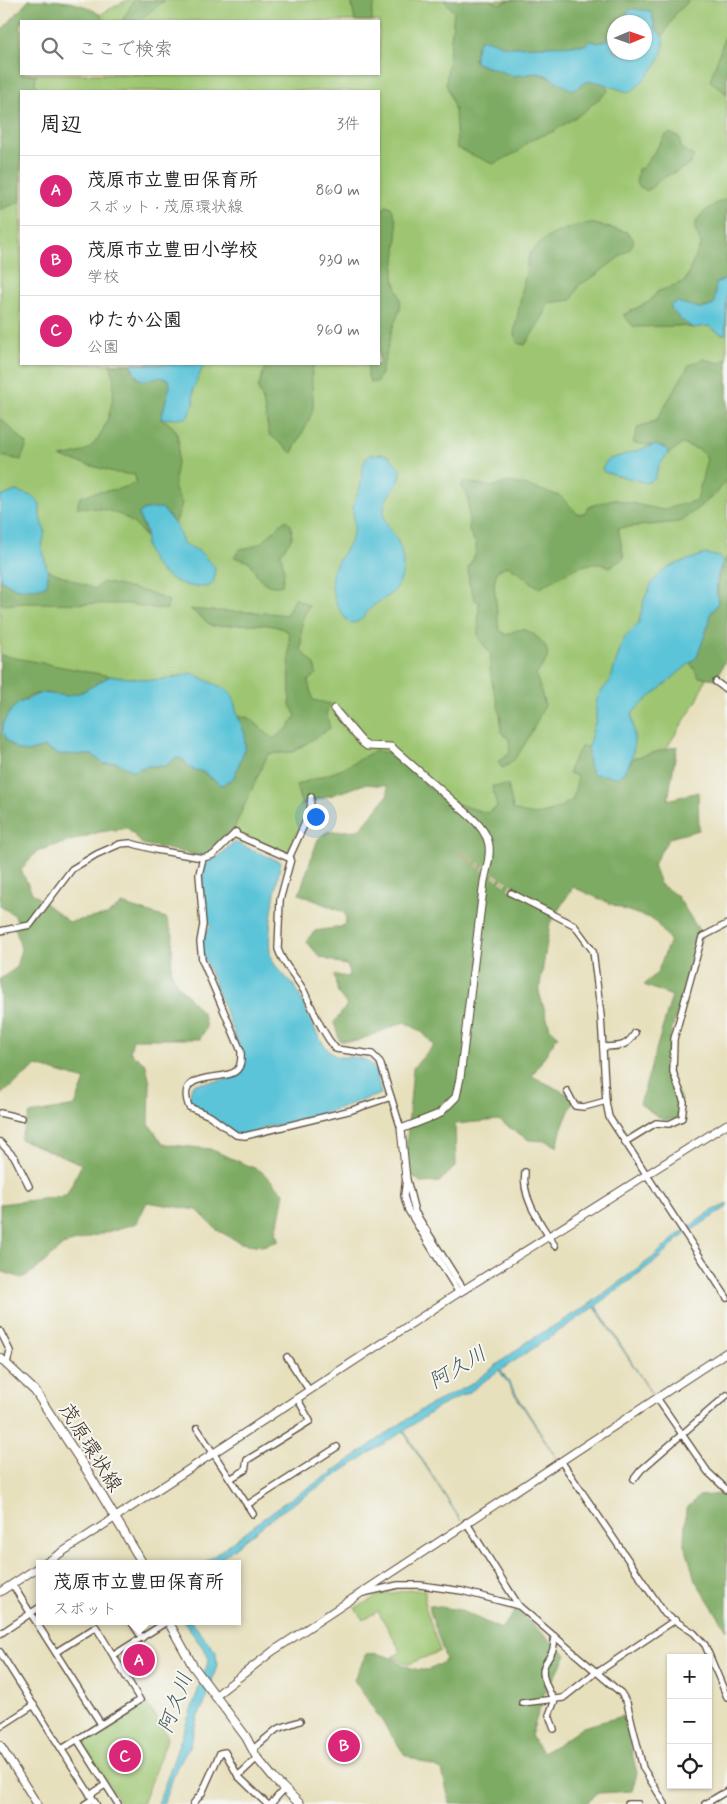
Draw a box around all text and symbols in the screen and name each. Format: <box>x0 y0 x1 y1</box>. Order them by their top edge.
north arrow <box>607 15 652 60</box>
search box <box>20 20 380 75</box>
icon: search <box>38 34 66 62</box>
text: ここで検索 <box>78 37 173 62</box>
text: 周辺 <box>40 111 82 139</box>
text: 3件 <box>337 114 360 135</box>
text: 茂原市立豊田保育所 <box>87 168 258 193</box>
text: A <box>51 180 61 201</box>
text: 860 m <box>315 180 360 201</box>
text: スポット · 茂原環状線 <box>87 197 243 218</box>
text: 茂原市立豊田小学校 <box>87 238 258 263</box>
text: B <box>51 250 61 271</box>
text: 930 m <box>319 250 360 271</box>
text: 学校 <box>87 267 119 288</box>
text: ゆたか公園 <box>87 308 182 333</box>
text: C <box>50 320 62 341</box>
text: 960 m <box>317 320 360 341</box>
text: 公園 <box>87 337 119 358</box>
your location <box>303 804 329 830</box>
water label: 阿久川 <box>424 1340 492 1396</box>
street label: 茂原環状線 <box>52 1398 128 1498</box>
popup <box>36 1560 241 1625</box>
text: 茂原市立豊田保育所 <box>53 1570 224 1595</box>
text: スポット <box>53 1599 117 1620</box>
pin: A <box>123 1641 155 1679</box>
map controls <box>667 1654 712 1789</box>
button: + <box>667 1654 712 1699</box>
water label: 阿久川 <box>152 1669 200 1737</box>
button: − <box>667 1699 712 1744</box>
pin: B <box>328 1727 360 1765</box>
pin: C <box>109 1737 141 1775</box>
button: locate <box>667 1744 712 1789</box>

